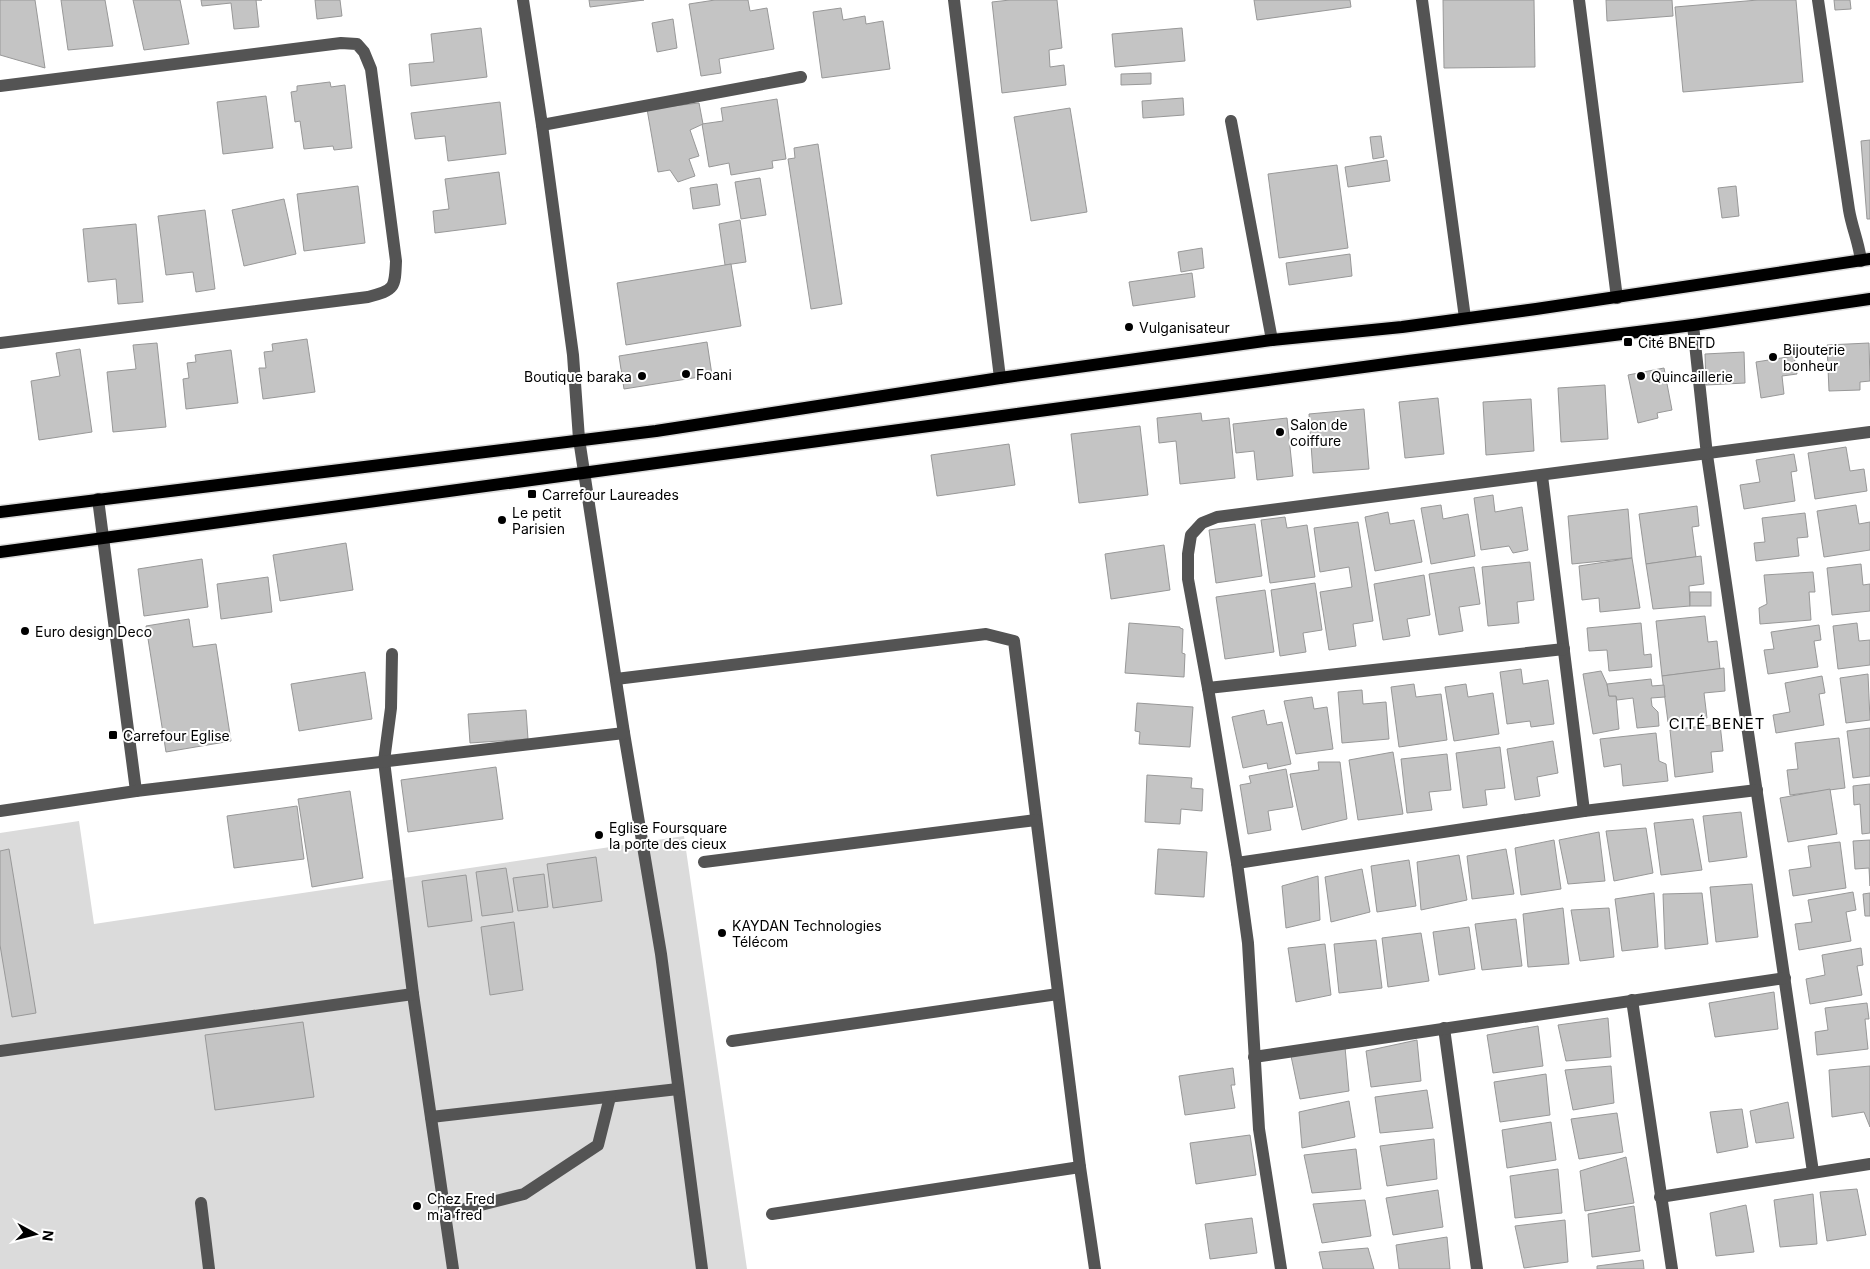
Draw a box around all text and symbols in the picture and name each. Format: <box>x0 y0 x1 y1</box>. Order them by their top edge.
place label: Vulganisateur <box>1139 319 1230 336</box>
marker: Vulganisateur <box>1123 321 1135 333</box>
place label: Cité BNETD <box>1638 334 1715 351</box>
marker: Cité BNETD <box>1622 336 1634 348</box>
place label: Bijouterie bonheur <box>1783 341 1845 374</box>
marker: Bijouterie bonheur <box>1767 351 1779 363</box>
place label: Foani <box>696 366 732 383</box>
place label: Boutique baraka <box>524 368 632 385</box>
marker: Foani <box>680 368 692 380</box>
place label: Quincaillerie <box>1651 368 1733 385</box>
marker: Boutique baraka <box>636 370 648 382</box>
marker: Quincaillerie <box>1635 370 1647 382</box>
place label: Salon de coiffure <box>1290 416 1348 449</box>
marker: Salon de coiffure <box>1274 426 1286 438</box>
place label: Carrefour Laureades <box>542 486 679 503</box>
marker: Carrefour Laureades <box>526 488 538 500</box>
place label: Le petit Parisien <box>512 504 565 537</box>
marker: Le petit Parisien <box>496 514 508 526</box>
place label: Euro design Deco <box>35 623 152 640</box>
marker: Euro design Deco <box>19 625 31 637</box>
district label: CITÉ BENET <box>1669 714 1765 733</box>
place label: Carrefour Eglise <box>123 727 230 744</box>
marker: Carrefour Eglise <box>107 729 119 741</box>
place label: Eglise Foursquare la porte des cieux <box>609 819 727 852</box>
marker: Eglise Foursquare la porte des cieux <box>593 829 605 841</box>
place label: KAYDAN Technologies Télécom <box>732 917 882 950</box>
marker: KAYDAN Technologies Télécom <box>716 927 728 939</box>
place label: Chez Fred m'a fred <box>427 1190 495 1223</box>
marker: Chez Fred m'a fred <box>411 1200 423 1212</box>
north arrow <box>10 1209 60 1259</box>
text: N <box>39 1229 57 1242</box>

